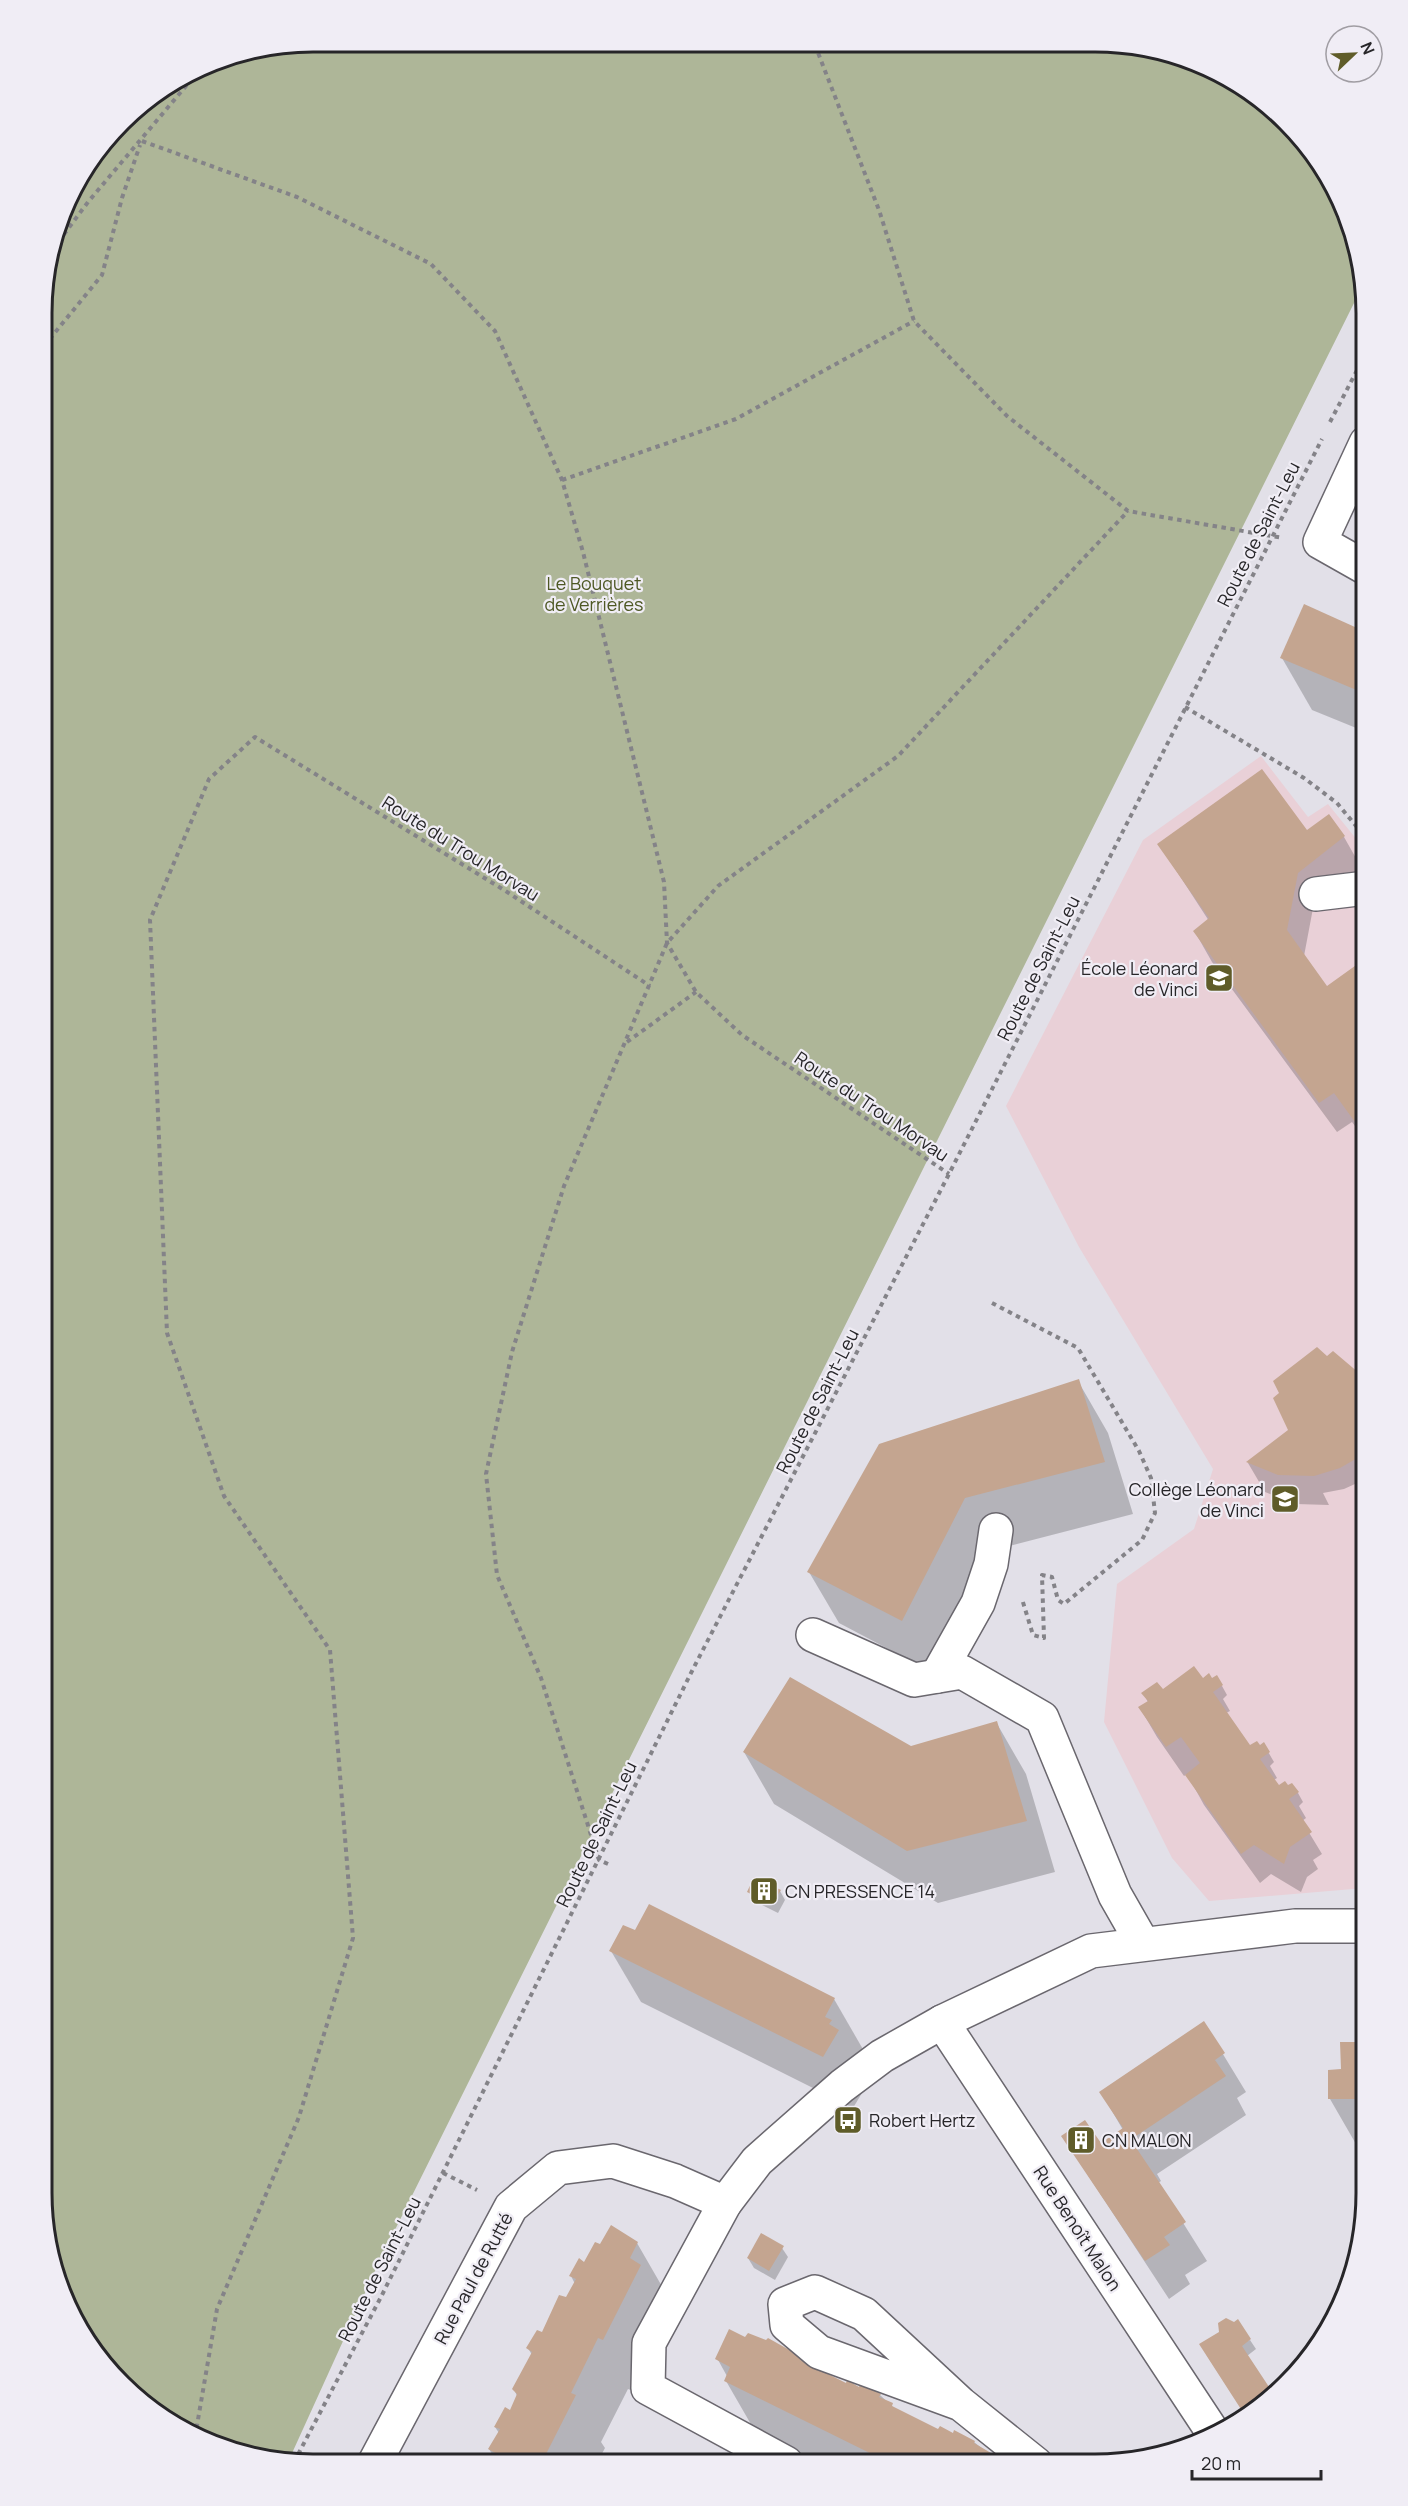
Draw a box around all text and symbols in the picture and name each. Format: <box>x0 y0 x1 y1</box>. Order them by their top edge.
north arrow <box>1324 24 1384 84</box>
text: N <box>1355 39 1380 58</box>
street label: Route de Saint-Leu <box>1211 457 1305 611</box>
park label: Le Bouquet de Verrières <box>544 571 644 616</box>
street label: Route du Trou Morvau <box>378 790 544 906</box>
street label: Route de Saint-Leu <box>991 891 1085 1045</box>
place label: École Léonard de Vinci <box>1081 956 1198 1001</box>
school or university icon: École Léonard de Vinci <box>1203 962 1235 994</box>
street label: Route du Trou Morvau <box>790 1045 954 1167</box>
street label: Route de Saint-Leu <box>770 1324 864 1478</box>
place label: Collège Léonard de Vinci <box>1129 1477 1264 1522</box>
school or university icon: Collège Léonard de Vinci <box>1269 1483 1301 1515</box>
street label: Route de Saint-Leu <box>550 1757 642 1911</box>
building icon: CN PRESSENCE 14 <box>748 1875 780 1907</box>
place label: CN PRESSENCE 14 <box>785 1879 935 1903</box>
bus stop icon: Robert Hertz <box>832 2104 864 2136</box>
place label: Robert Hertz <box>869 2108 976 2132</box>
building icon: CN MALON <box>1065 2124 1097 2156</box>
place label: CN MALON <box>1102 2128 1192 2152</box>
street label: Rue Benoît Malon <box>1029 2161 1127 2295</box>
street label: Route de Saint-Leu <box>332 2192 426 2346</box>
street label: Rue Paul de Rutté <box>428 2208 518 2348</box>
scale bar <box>1192 2443 1321 2481</box>
text: 20 m <box>1201 2451 1241 2475</box>

